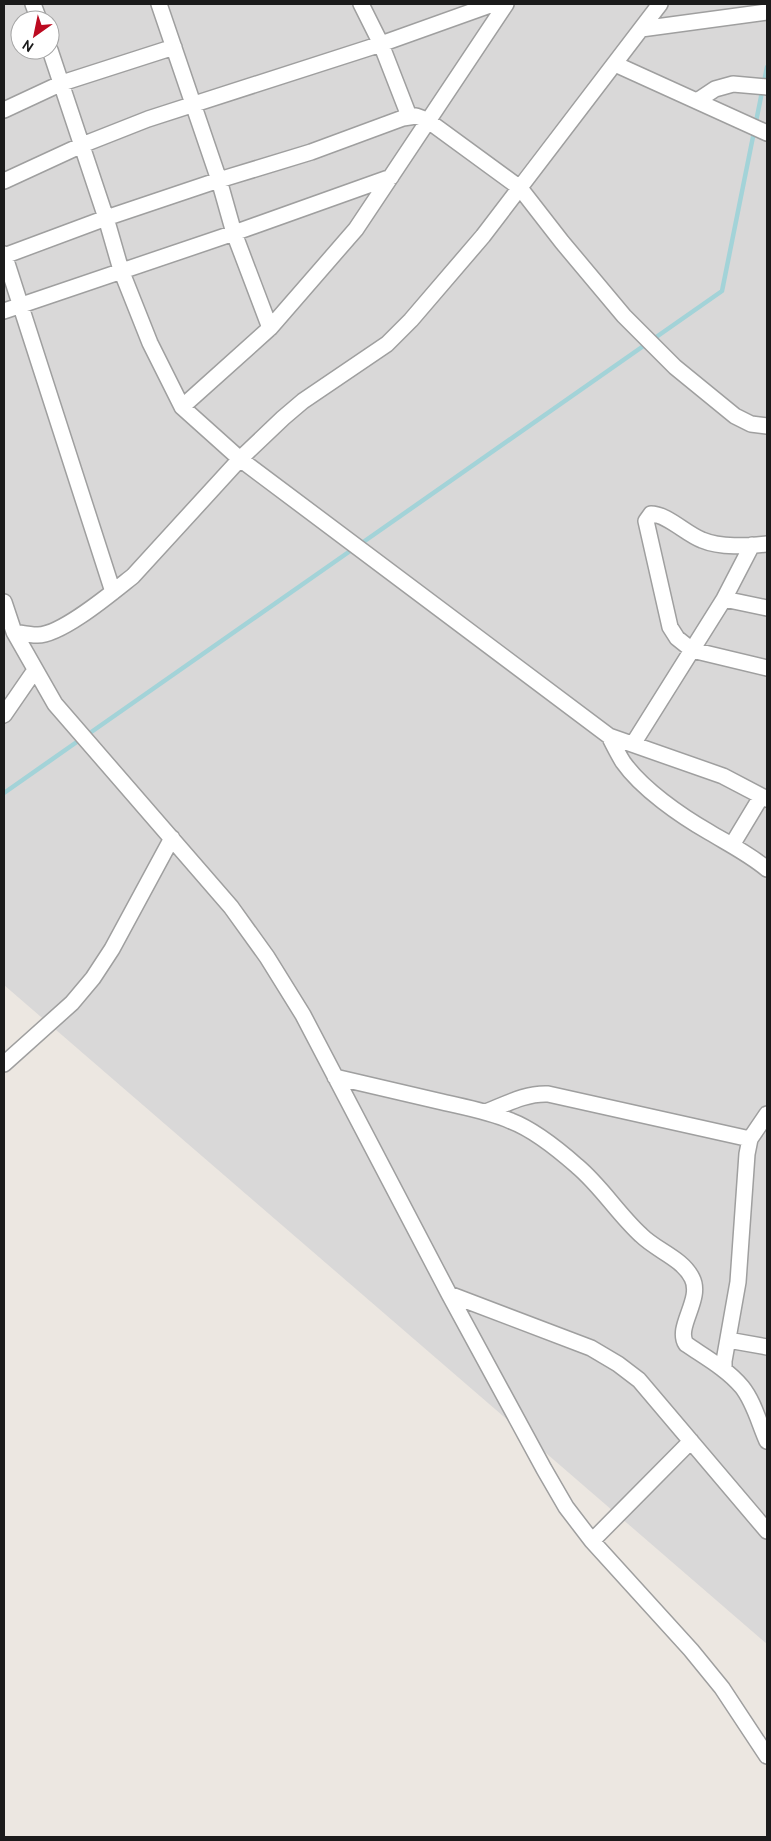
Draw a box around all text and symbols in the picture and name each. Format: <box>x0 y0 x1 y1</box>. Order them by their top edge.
north arrow <box>10 10 60 60</box>
text: N <box>19 36 37 56</box>

